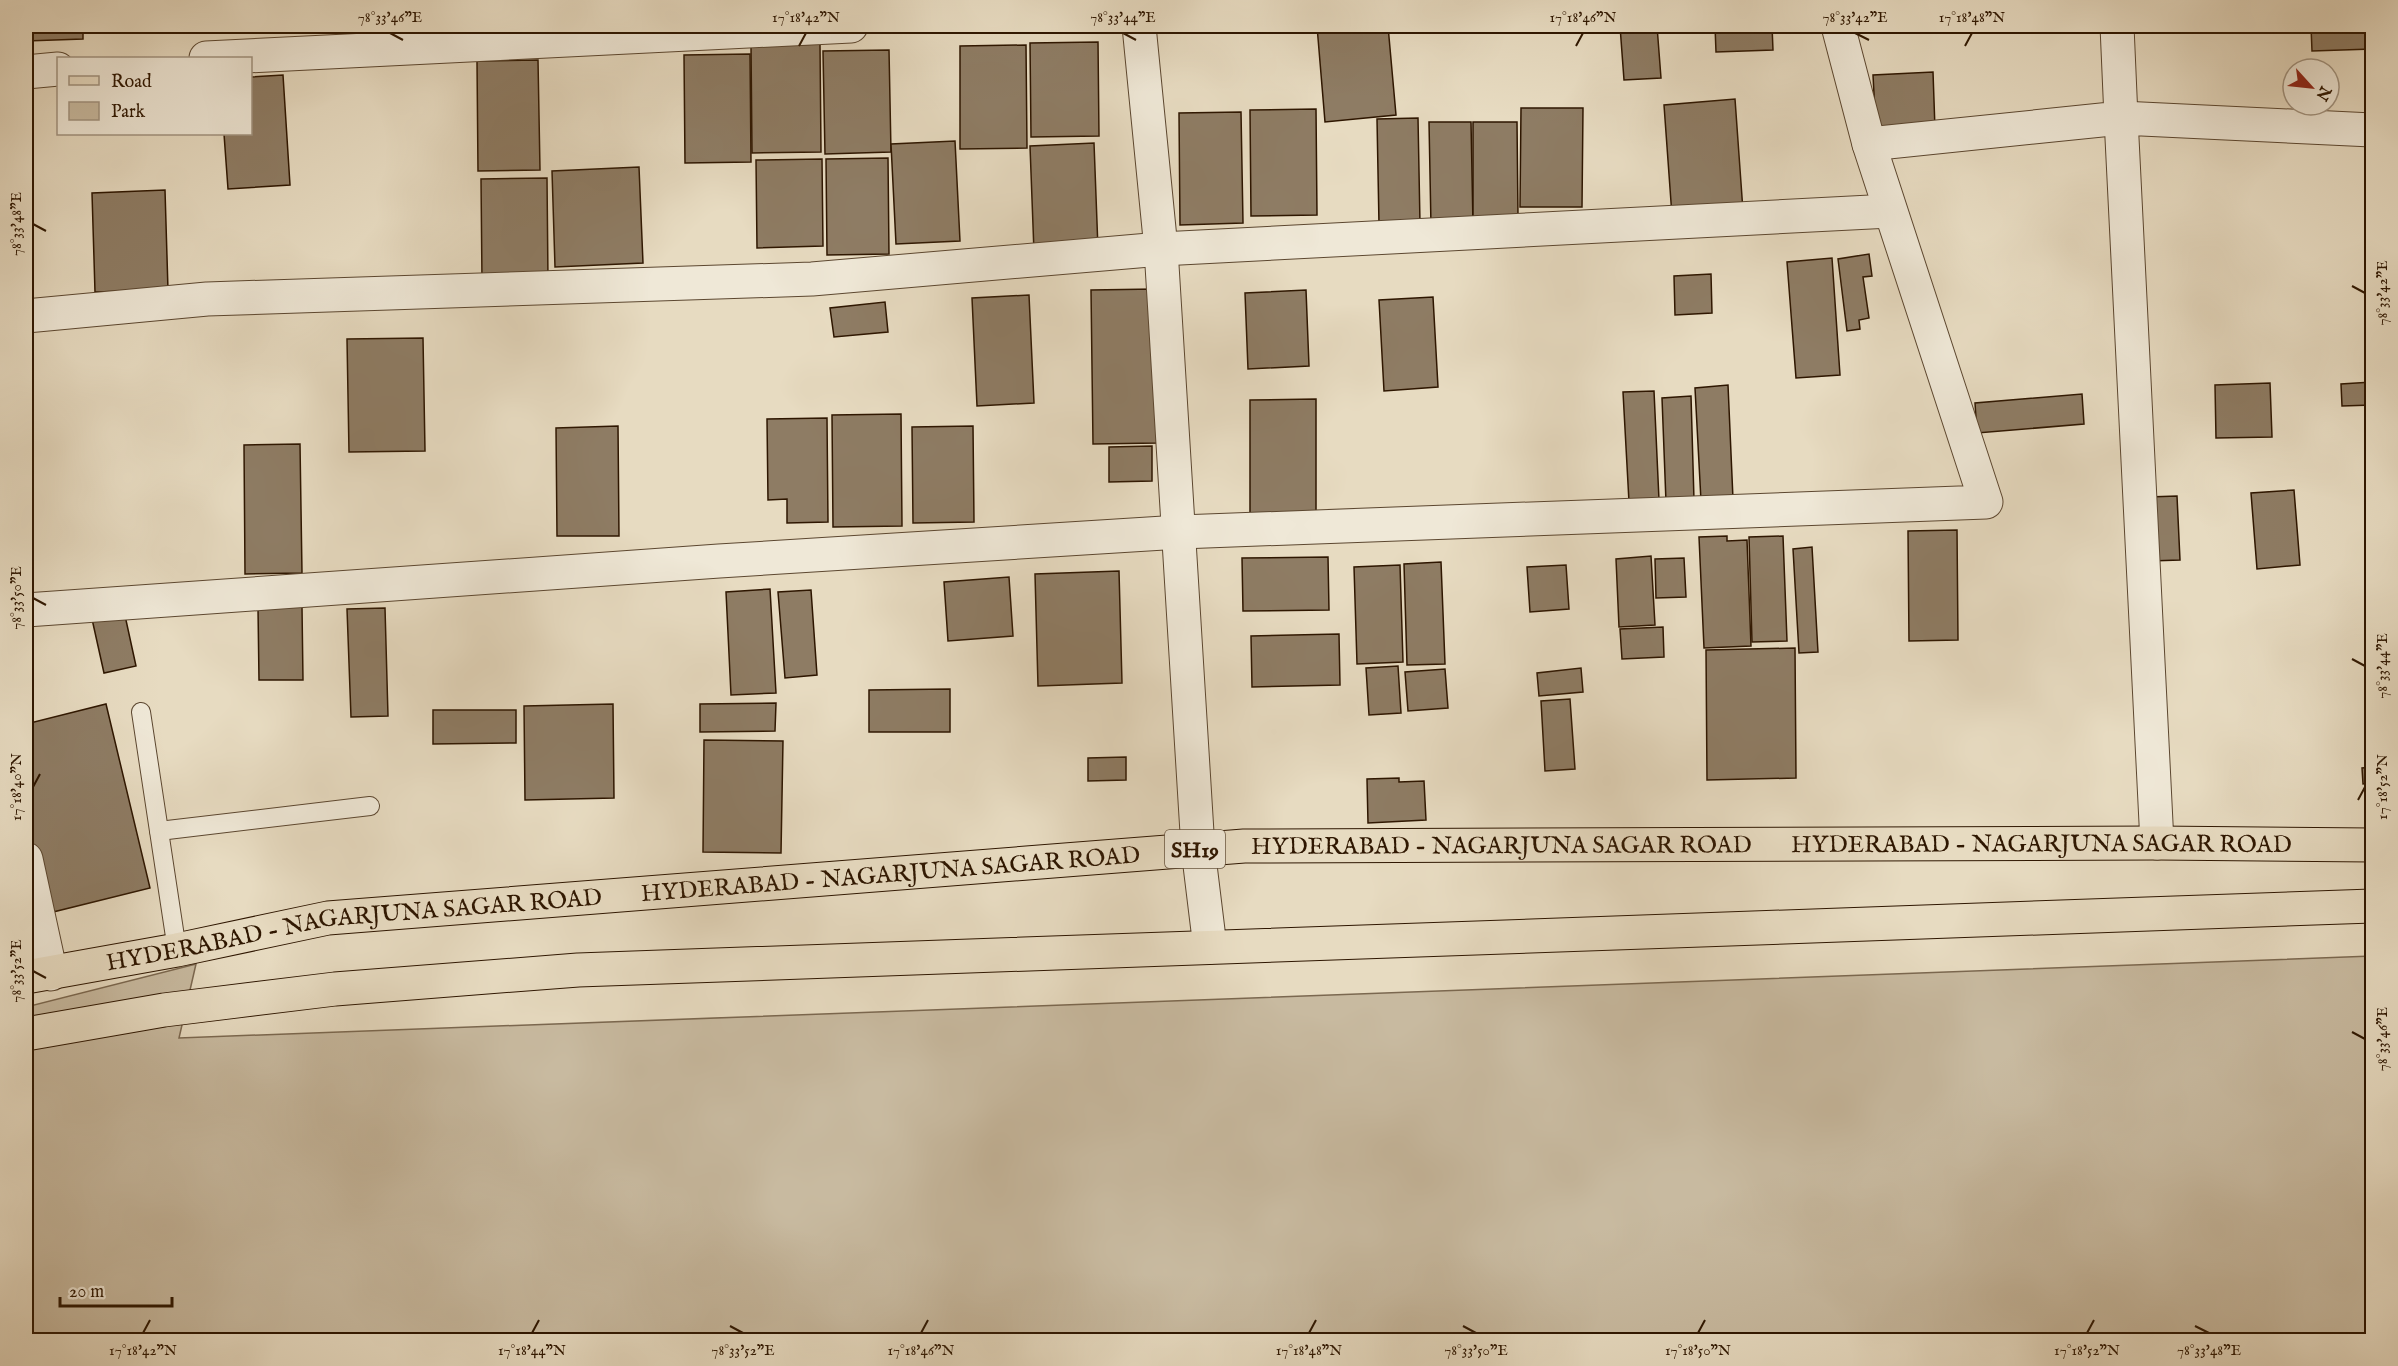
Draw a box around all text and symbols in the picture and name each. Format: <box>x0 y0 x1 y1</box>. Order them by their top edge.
text: 78°33'46"E <box>358 8 422 27</box>
text: 17°18'42"N <box>772 8 840 27</box>
text: 78°33'44"E <box>1090 8 1156 27</box>
text: 17°18'46"N <box>1549 8 1617 27</box>
text: 78°33'42"E <box>1822 8 1888 27</box>
text: 17°18'48"N <box>1939 8 2005 27</box>
legend <box>57 57 252 135</box>
north arrow <box>2281 57 2341 117</box>
text: Road <box>111 71 152 94</box>
text: N <box>2310 81 2335 104</box>
text: Park <box>111 101 146 124</box>
text: 78°33'48"E <box>7 192 26 256</box>
text: 78°33'42"E <box>2373 260 2392 326</box>
text: 78°33'50"E <box>7 566 26 630</box>
text: 78°33'44"E <box>2373 633 2392 699</box>
text: 17°18'40"N <box>7 753 26 821</box>
text: 17°18'52"N <box>2373 754 2392 820</box>
street label: HYDERABAD - NAGARJUNA SAGAR ROAD <box>1791 829 2292 861</box>
road number: SH19 <box>1165 830 1225 868</box>
street label: HYDERABAD - NAGARJUNA SAGAR ROAD <box>1251 830 1752 863</box>
street label: HYDERABAD - NAGARJUNA SAGAR ROAD <box>640 840 1141 910</box>
street label: HYDERABAD - NAGARJUNA SAGAR ROAD <box>104 883 603 979</box>
text: 78°33'52"E <box>7 939 26 1003</box>
text: 78°33'46"E <box>2373 1007 2392 1071</box>
scale bar <box>60 1270 172 1308</box>
text: 20 m <box>69 1281 104 1304</box>
text: 17°18'42"N <box>109 1341 177 1360</box>
text: 17°18'44"N <box>498 1341 566 1360</box>
text: 78°33'52"E <box>711 1341 775 1360</box>
text: 17°18'46"N <box>887 1341 955 1360</box>
text: 17°18'48"N <box>1276 1341 1342 1360</box>
text: 78°33'50"E <box>1444 1341 1508 1360</box>
text: 17°18'50"N <box>1665 1341 1731 1360</box>
text: 17°18'52"N <box>2054 1341 2120 1360</box>
text: 78°33'48"E <box>2177 1341 2241 1360</box>

